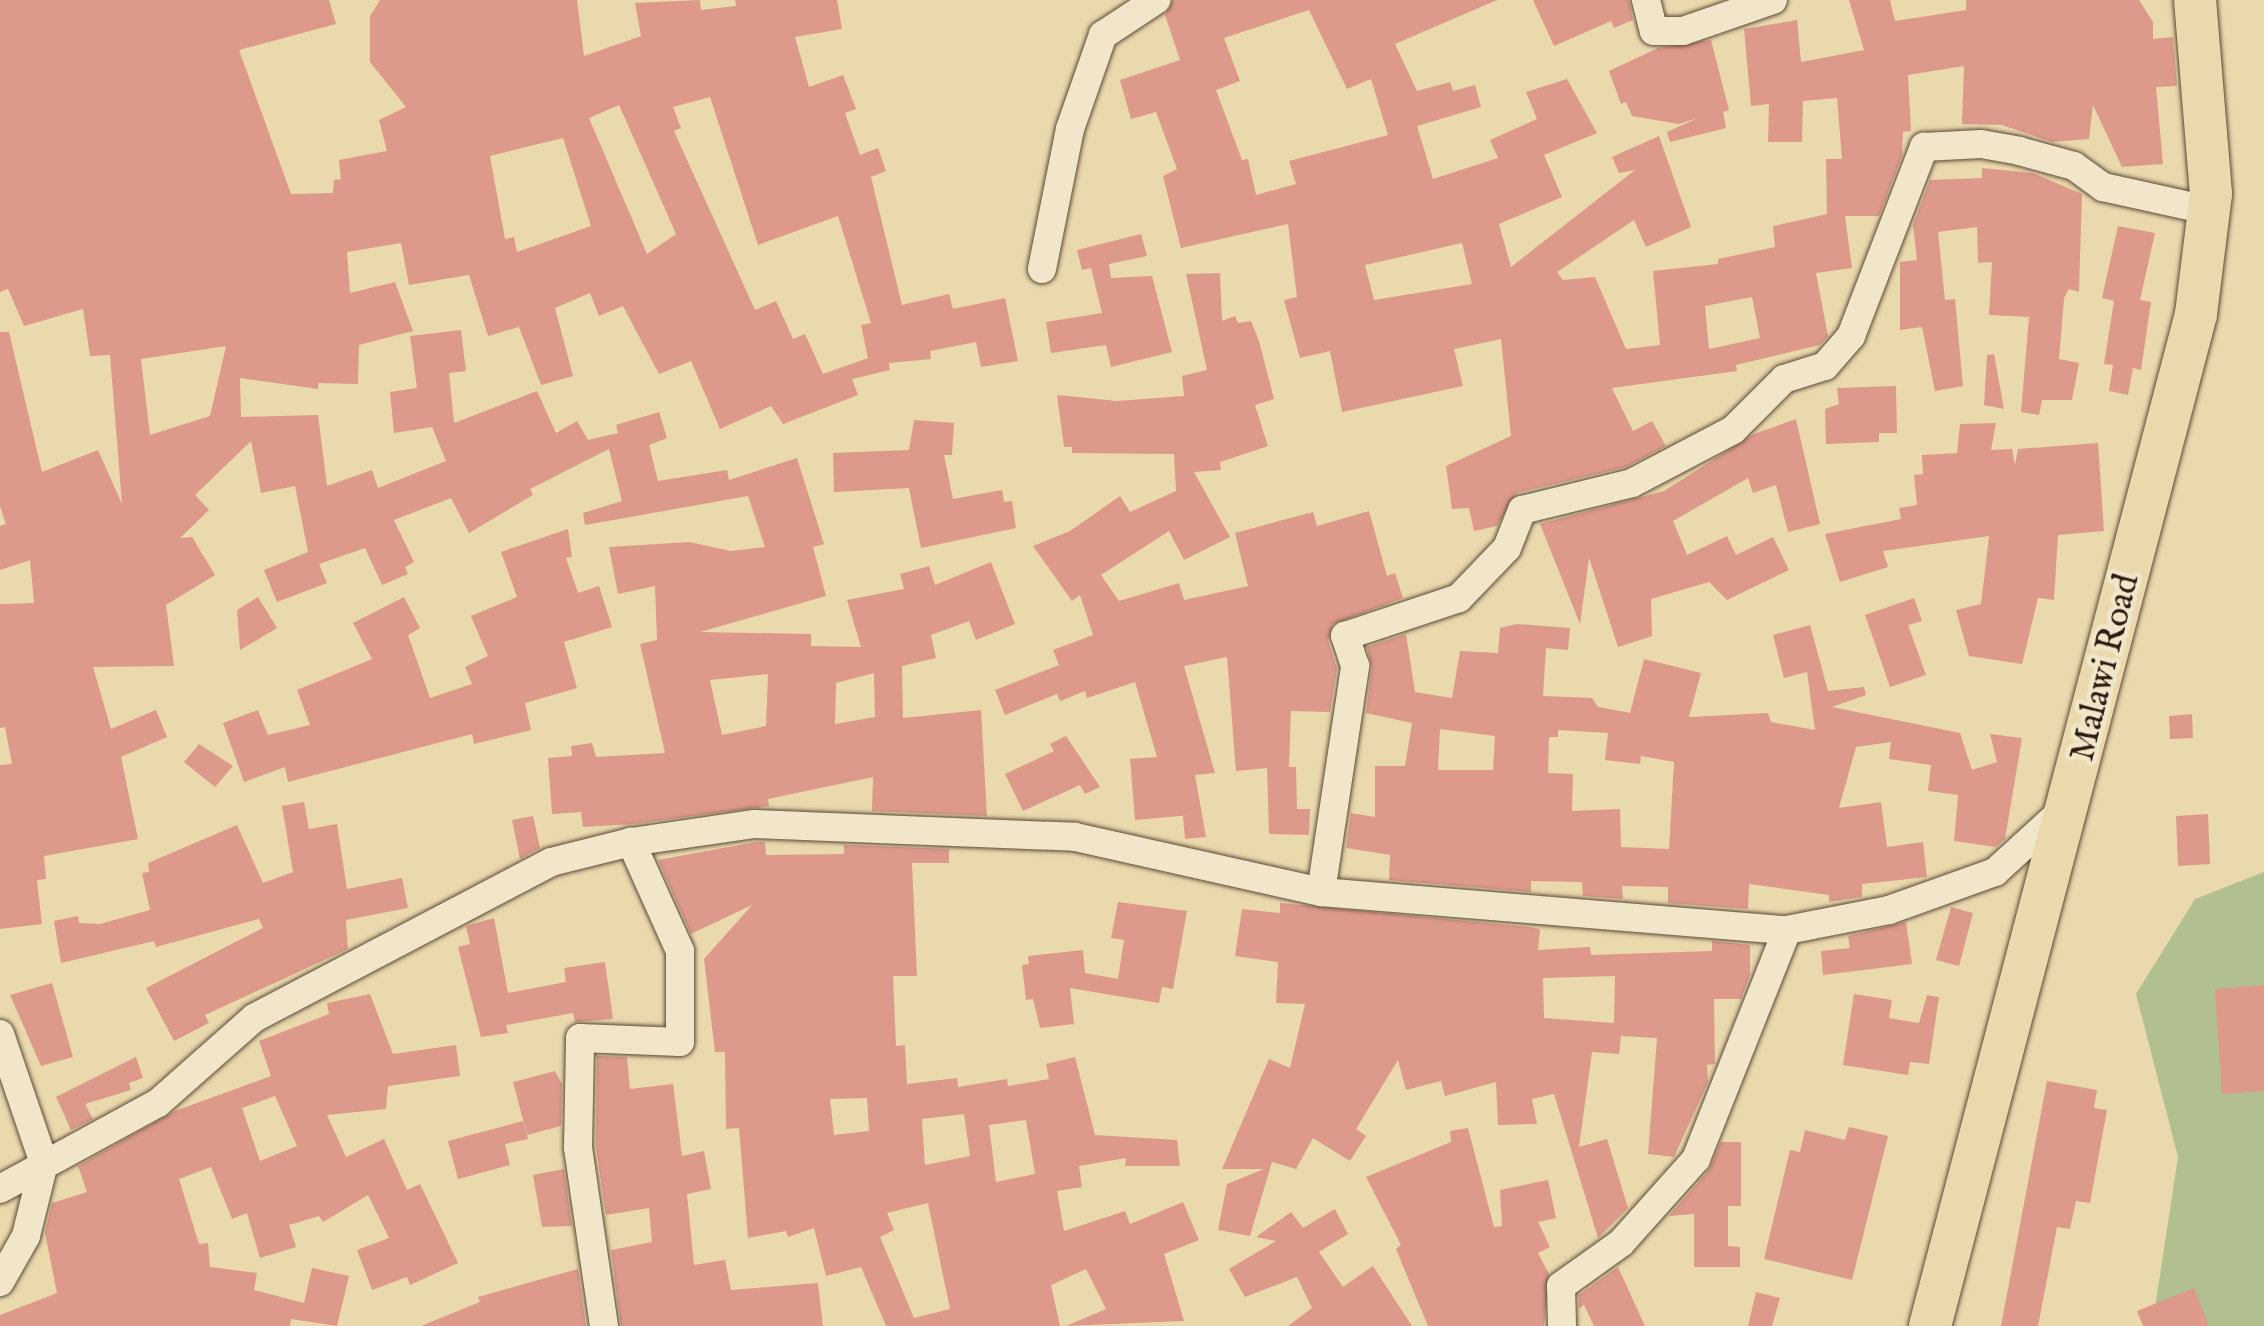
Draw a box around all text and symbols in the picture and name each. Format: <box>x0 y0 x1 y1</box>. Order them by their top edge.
street label: Malawi Road <box>2062 570 2150 766</box>

